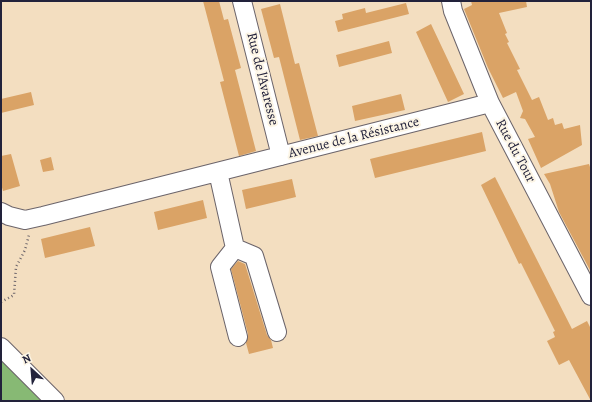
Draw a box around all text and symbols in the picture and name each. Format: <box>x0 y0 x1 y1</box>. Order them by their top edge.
street label: Rue de l'Avaresse <box>242 31 282 127</box>
street label: Avenue de la Résistance <box>287 114 421 162</box>
street label: Rue du Tour <box>491 116 539 186</box>
north arrow <box>12 350 52 390</box>
text: N <box>20 350 33 367</box>

